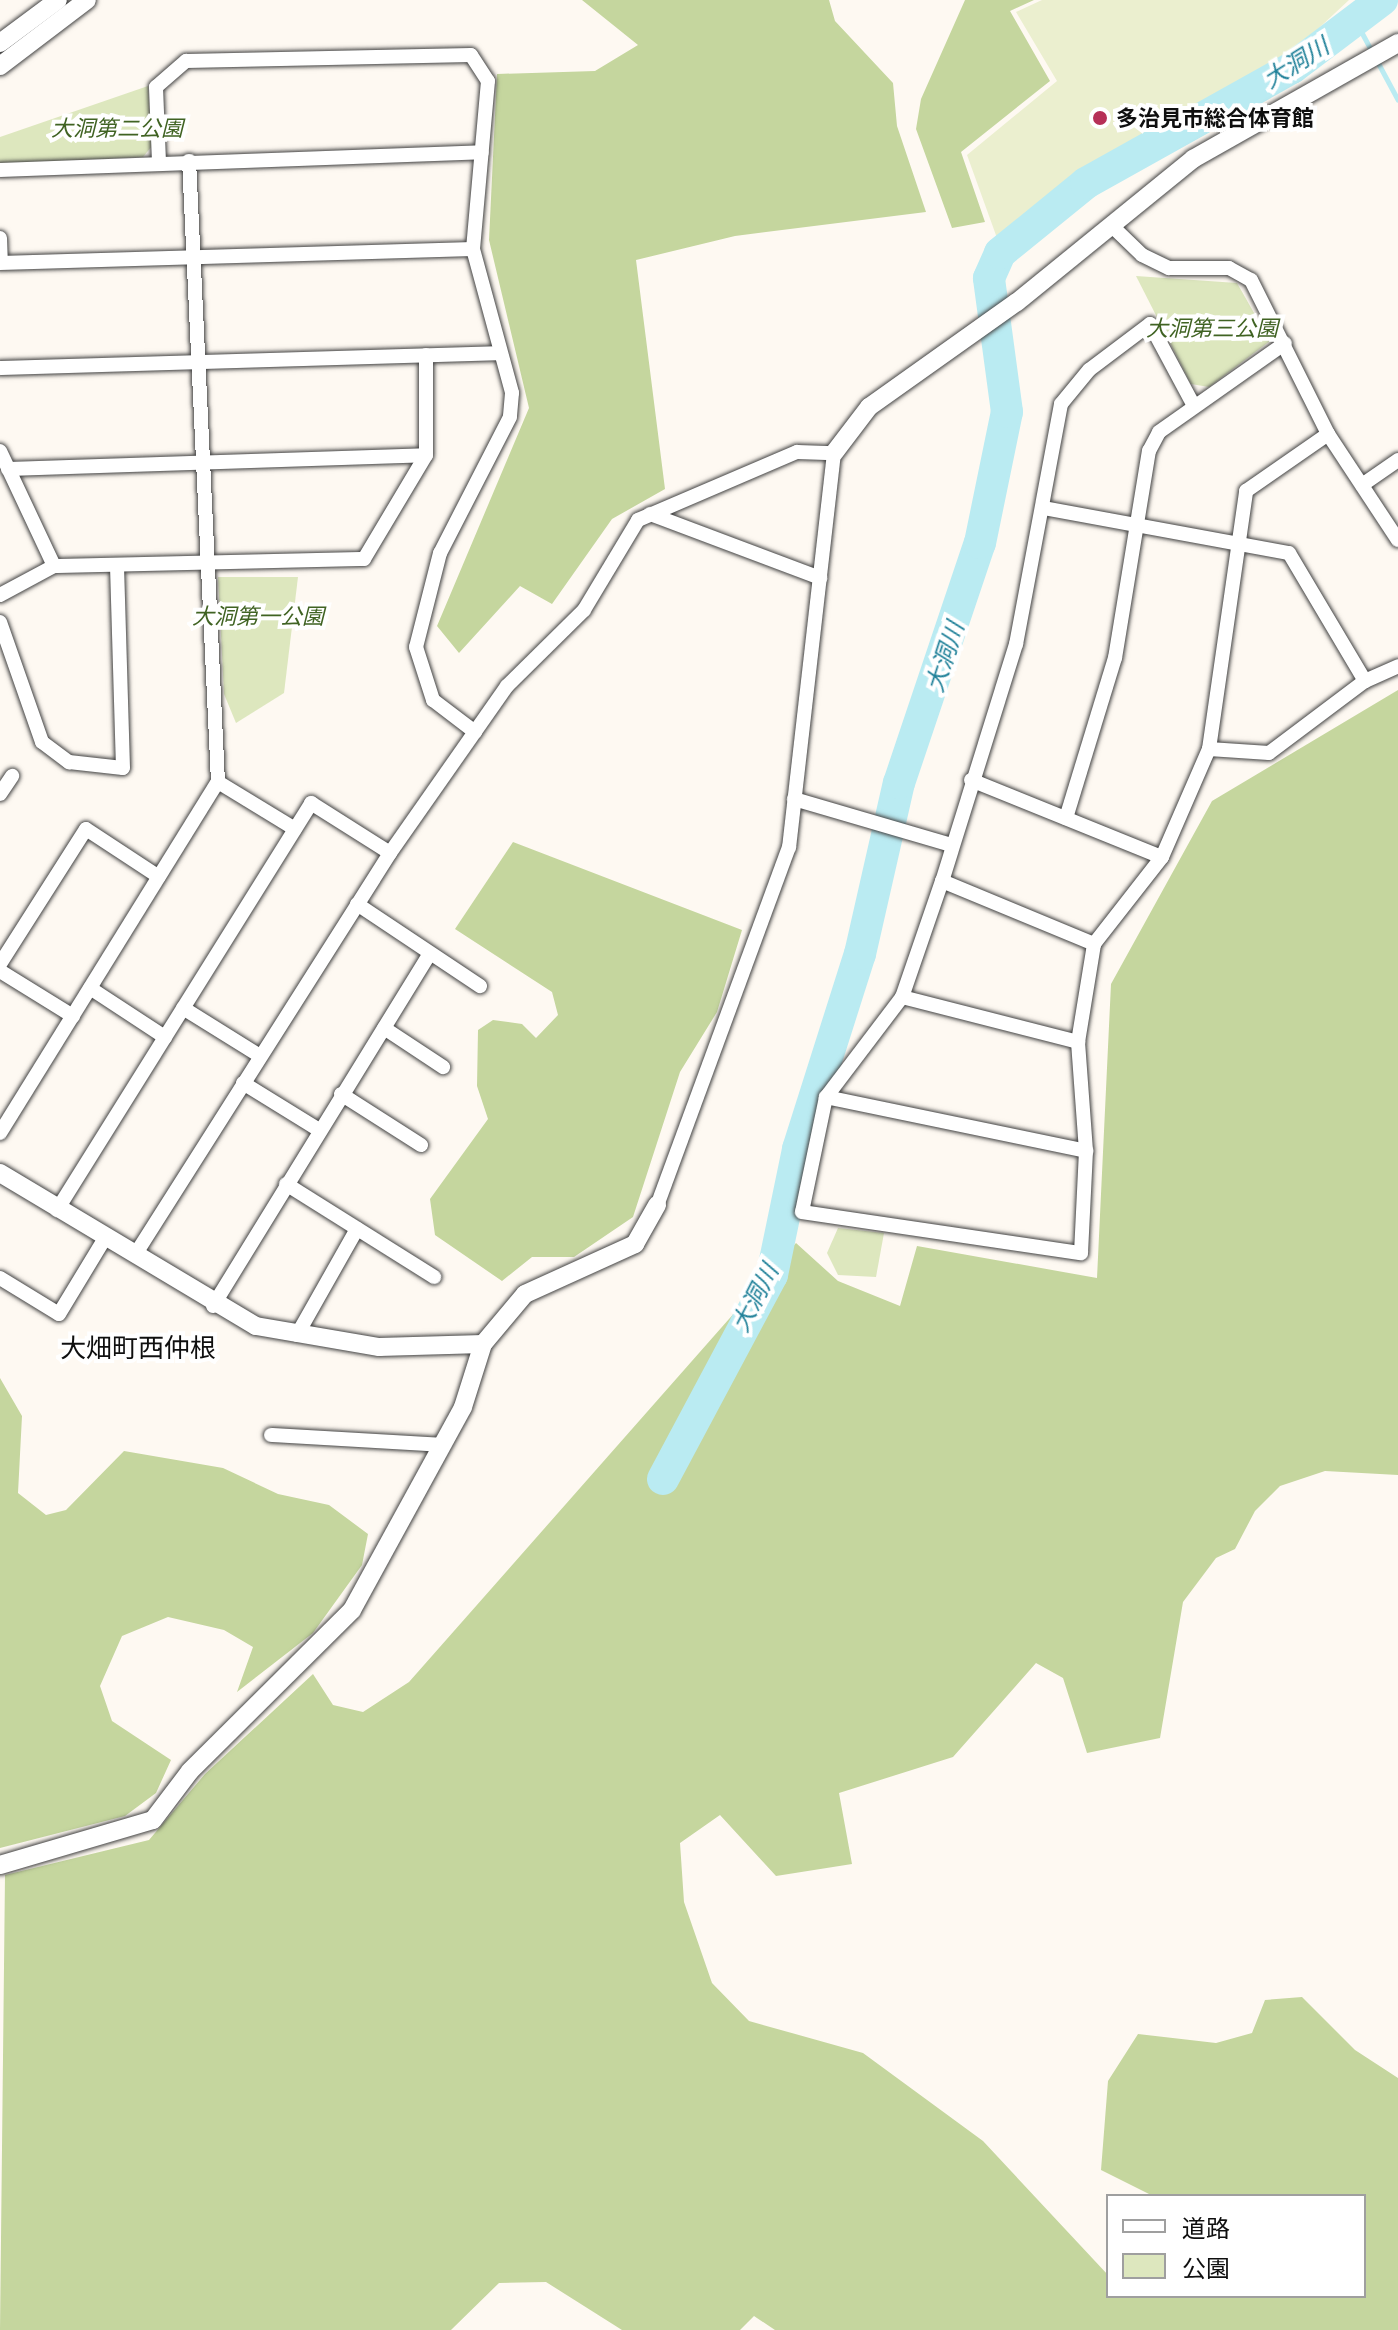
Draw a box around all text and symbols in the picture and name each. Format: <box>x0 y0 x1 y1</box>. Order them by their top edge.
water label: 大洞川 <box>1258 32 1334 94</box>
place label: 多治見市総合体育館 <box>1116 105 1314 131</box>
marker: 多治見市総合体育館 <box>1091 109 1109 127</box>
park label: 大洞第二公園 <box>51 115 183 141</box>
park label: 大洞第三公園 <box>1146 315 1278 341</box>
park label: 大洞第一公園 <box>192 603 324 629</box>
water label: 大洞川 <box>920 618 970 696</box>
water label: 大洞川 <box>726 1259 784 1337</box>
district label: 大畑町西仲根 <box>60 1332 216 1364</box>
legend <box>1106 2194 1366 2298</box>
text: 道路 <box>1182 2212 1230 2244</box>
text: 公園 <box>1182 2252 1230 2284</box>

